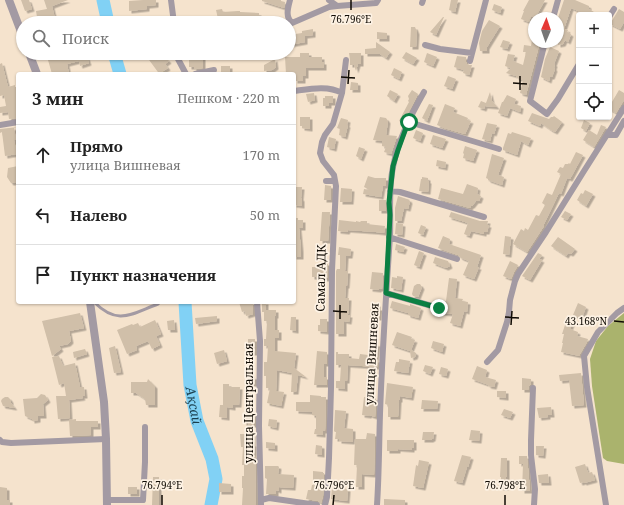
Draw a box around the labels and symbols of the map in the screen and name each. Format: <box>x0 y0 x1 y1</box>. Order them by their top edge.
text: 76.796°E <box>331 12 371 26</box>
north arrow <box>528 12 564 48</box>
route start <box>400 113 418 131</box>
street label: Самал АДК <box>311 244 330 312</box>
route end <box>430 299 448 317</box>
street label: улица Вишневая <box>360 302 383 405</box>
text: 43.168°N <box>565 314 607 328</box>
street label: улица Центральная <box>240 343 257 463</box>
water label: Ақсай <box>181 384 207 426</box>
text: 76.794°E <box>142 478 182 492</box>
text: 76.796°E <box>314 478 354 492</box>
text: 76.798°E <box>485 478 525 492</box>

